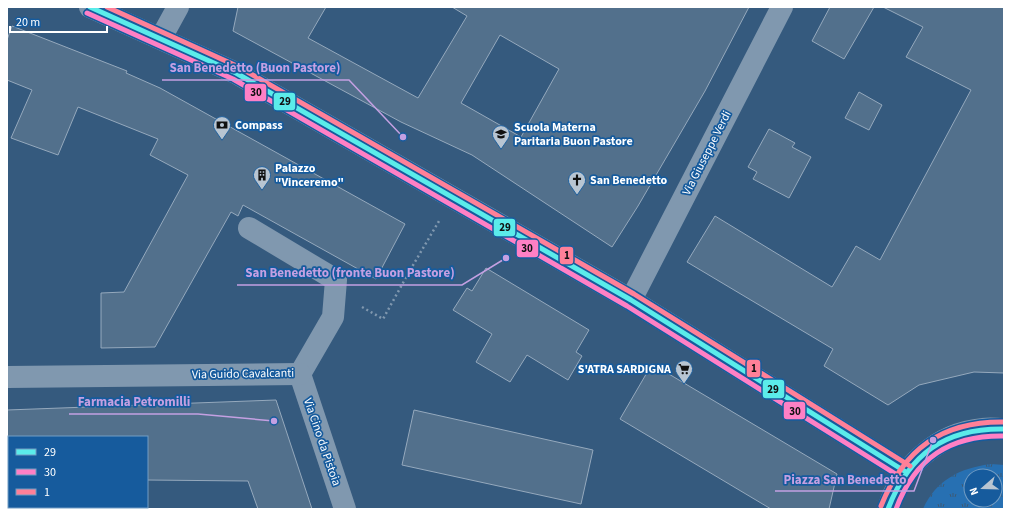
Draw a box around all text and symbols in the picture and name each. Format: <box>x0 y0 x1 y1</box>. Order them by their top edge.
scale bar <box>10 8 107 34</box>
text: 20 m <box>16 14 40 31</box>
callout: San Benedetto (Buon Pastore) <box>162 55 349 80</box>
text: San Benedetto (Buon Pastore) <box>169 59 341 77</box>
line badge: 30 <box>244 83 267 102</box>
text: 30 <box>250 85 262 100</box>
line badge: 29 <box>273 92 296 111</box>
text: 29 <box>279 94 291 109</box>
street label: Via Giuseppe Verdi <box>678 108 736 198</box>
bank icon: Compass <box>212 115 232 140</box>
place label: Compass <box>235 117 283 134</box>
place label: Scuola Materna Paritaria Buon Pastore <box>514 119 633 150</box>
school or university icon: Scuola Materna Paritaria Buon Pastore <box>491 124 511 149</box>
place label: Palazzo "Vinceremo" <box>275 160 344 191</box>
building icon: Palazzo "Vinceremo" <box>252 165 272 190</box>
church icon: San Benedetto <box>567 170 587 195</box>
place label: San Benedetto <box>590 172 668 189</box>
line badge: 29 <box>493 218 516 237</box>
text: 29 <box>499 220 511 235</box>
line badge: 30 <box>516 239 539 258</box>
text: 30 <box>521 241 533 256</box>
line badge: 1 <box>559 246 574 265</box>
text: 1 <box>564 248 570 263</box>
callout: San Benedetto (fronte Buon Pastore) <box>237 260 462 285</box>
text: San Benedetto (fronte Buon Pastore) <box>245 264 455 282</box>
supermarket icon: S'ATRA SARDIGNA <box>674 359 694 384</box>
line badge: 1 <box>746 359 761 378</box>
place label: S'ATRA SARDIGNA <box>578 361 671 378</box>
text: 1 <box>751 361 757 376</box>
street label: Via Guido Cavalcanti <box>192 365 294 383</box>
line badge: 29 <box>762 379 785 399</box>
text: 29 <box>767 382 779 397</box>
callout: Farmacia Petromilli <box>69 389 198 414</box>
text: Farmacia Petromilli <box>78 393 190 411</box>
street label: Via Cino da Pistoia <box>299 396 345 488</box>
line badge: 30 <box>783 401 806 420</box>
text: 30 <box>789 404 801 419</box>
legend <box>8 436 148 508</box>
text: 29 <box>44 444 56 461</box>
text: 30 <box>44 464 56 481</box>
callout: Piazza San Benedetto <box>775 466 914 491</box>
north arrow <box>963 468 1003 508</box>
text: Piazza San Benedetto <box>783 471 907 489</box>
text: 1 <box>44 484 50 501</box>
text: N <box>966 485 982 497</box>

